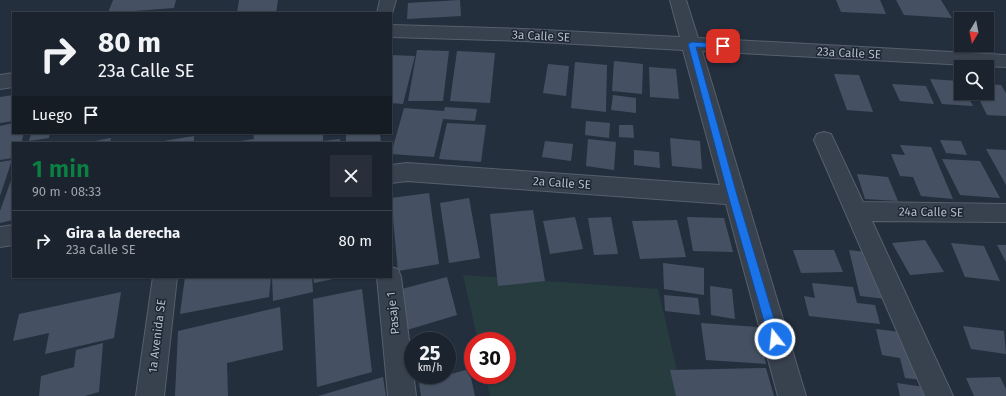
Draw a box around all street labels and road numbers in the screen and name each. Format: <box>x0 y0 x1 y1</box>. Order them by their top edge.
street label: 3a Calle SE <box>511 27 571 45</box>
street label: 23a Calle SE <box>817 44 881 62</box>
street label: 2a Calle SE <box>532 174 592 192</box>
street label: 24a Calle SE <box>899 204 963 220</box>
street label: Pasaje 1 <box>384 291 402 335</box>
street label: 1a Avenida SE <box>146 298 168 374</box>

